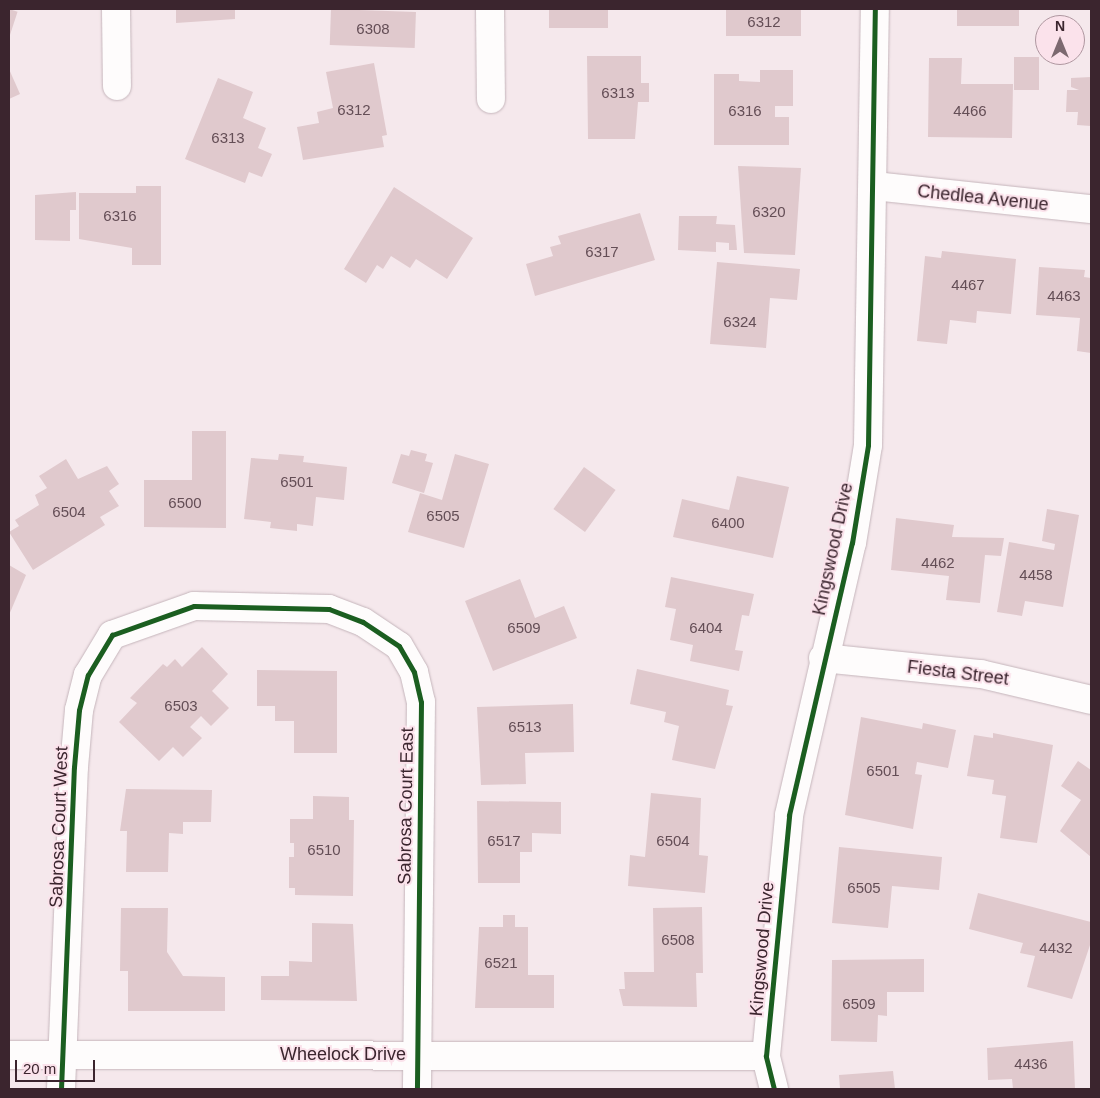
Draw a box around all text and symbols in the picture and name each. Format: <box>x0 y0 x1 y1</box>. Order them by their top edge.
house number: 6312 <box>747 13 781 31</box>
north arrow <box>1035 15 1085 65</box>
text: N <box>1055 18 1065 34</box>
house number: 6308 <box>356 20 390 38</box>
house number: 6313 <box>601 84 635 102</box>
house number: 6312 <box>337 101 371 119</box>
house number: 6316 <box>728 102 762 120</box>
house number: 4466 <box>953 102 987 120</box>
house number: 6313 <box>211 129 245 147</box>
street label: Chedlea Avenue <box>916 180 1050 216</box>
house number: 6320 <box>752 203 786 221</box>
house number: 6316 <box>103 207 137 225</box>
house number: 6317 <box>585 243 619 261</box>
house number: 4467 <box>951 276 985 294</box>
house number: 4463 <box>1047 287 1081 305</box>
house number: 6324 <box>723 313 757 331</box>
house number: 6501 <box>280 473 314 491</box>
street label: Kingswood Drive <box>808 481 858 617</box>
house number: 6500 <box>168 494 202 512</box>
house number: 6504 <box>52 503 86 521</box>
house number: 6505 <box>426 507 460 525</box>
house number: 6400 <box>711 514 745 532</box>
house number: 4462 <box>921 554 955 572</box>
house number: 4458 <box>1019 566 1053 584</box>
house number: 6509 <box>507 619 541 637</box>
house number: 6404 <box>689 619 723 637</box>
street label: Fiesta Street <box>906 656 1010 690</box>
house number: 6503 <box>164 697 198 715</box>
house number: 6513 <box>508 718 542 736</box>
street label: Sabrosa Court East <box>394 727 418 885</box>
street label: Sabrosa Court West <box>45 746 73 908</box>
house number: 6501 <box>866 762 900 780</box>
house number: 6517 <box>487 832 521 850</box>
house number: 6504 <box>656 832 690 850</box>
house number: 6510 <box>307 841 341 859</box>
house number: 6505 <box>847 879 881 897</box>
street label: Kingswood Drive <box>745 881 779 1017</box>
house number: 6508 <box>661 931 695 949</box>
house number: 4432 <box>1039 939 1073 957</box>
house number: 6521 <box>484 954 518 972</box>
house number: 6509 <box>842 995 876 1013</box>
street label: Wheelock Drive <box>280 1043 406 1065</box>
scale bar <box>18 1050 98 1082</box>
house number: 4436 <box>1014 1055 1048 1073</box>
text: 20 m <box>23 1060 56 1077</box>

